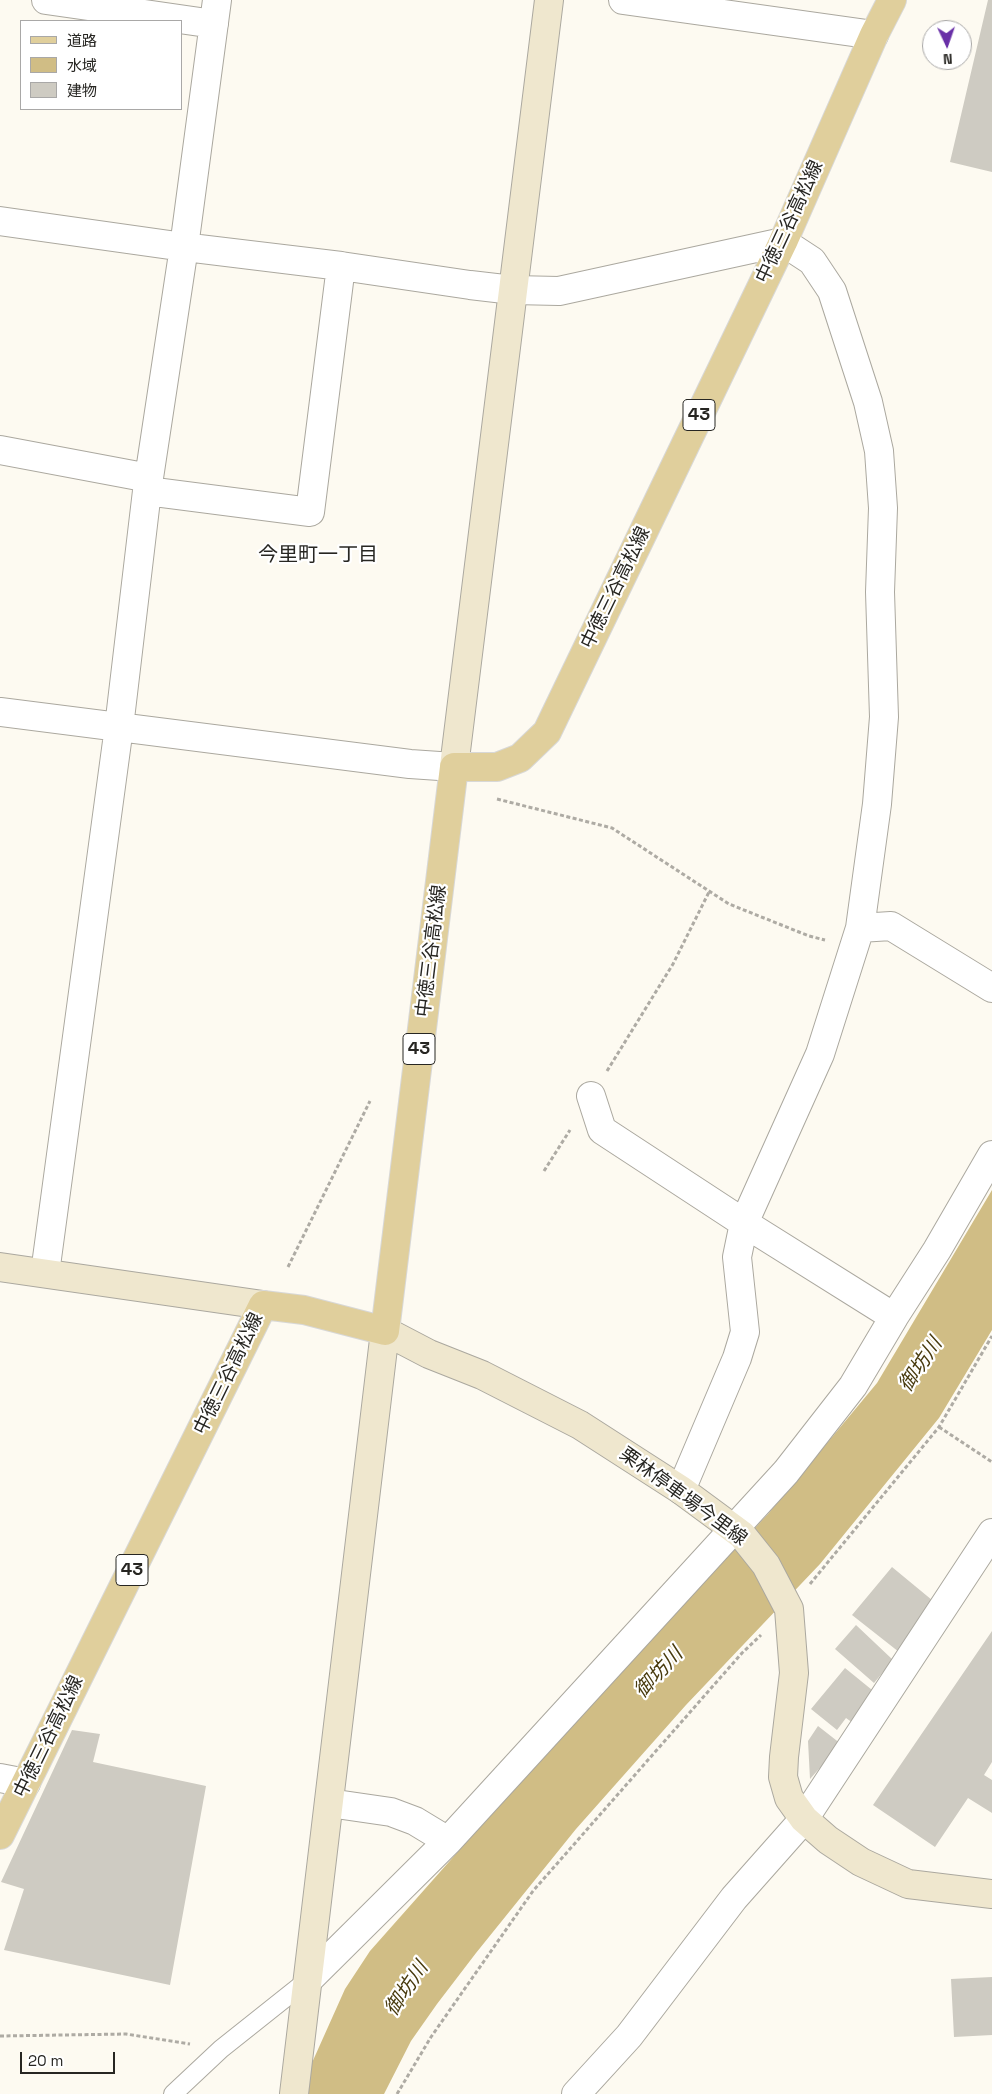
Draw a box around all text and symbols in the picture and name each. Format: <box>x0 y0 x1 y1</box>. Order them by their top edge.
legend <box>20 20 182 110</box>
north arrow <box>922 20 972 70</box>
text: 道路 <box>67 31 97 50</box>
text: N <box>943 50 953 68</box>
text: 水域 <box>67 56 97 75</box>
text: 建物 <box>67 81 97 100</box>
street label: 中徳三谷高松線 <box>752 157 828 287</box>
road number: 43 <box>683 400 715 430</box>
street label: 中徳三谷高松線 <box>577 523 655 653</box>
district label: 今里町一丁目 <box>258 544 378 568</box>
street label: 中徳三谷高松線 <box>413 884 451 1018</box>
road number: 43 <box>403 1034 435 1064</box>
street label: 中徳三谷高松線 <box>190 1309 268 1439</box>
water label: 御坊川 <box>894 1333 948 1397</box>
street label: 栗林停車場今里線 <box>615 1443 751 1551</box>
road number: 43 <box>116 1554 148 1586</box>
water label: 御坊川 <box>630 1643 688 1703</box>
street label: 中徳三谷高松線 <box>10 1672 88 1802</box>
water label: 御坊川 <box>380 1957 434 2021</box>
scale bar <box>22 2042 118 2074</box>
text: 20 m <box>28 2051 63 2070</box>

